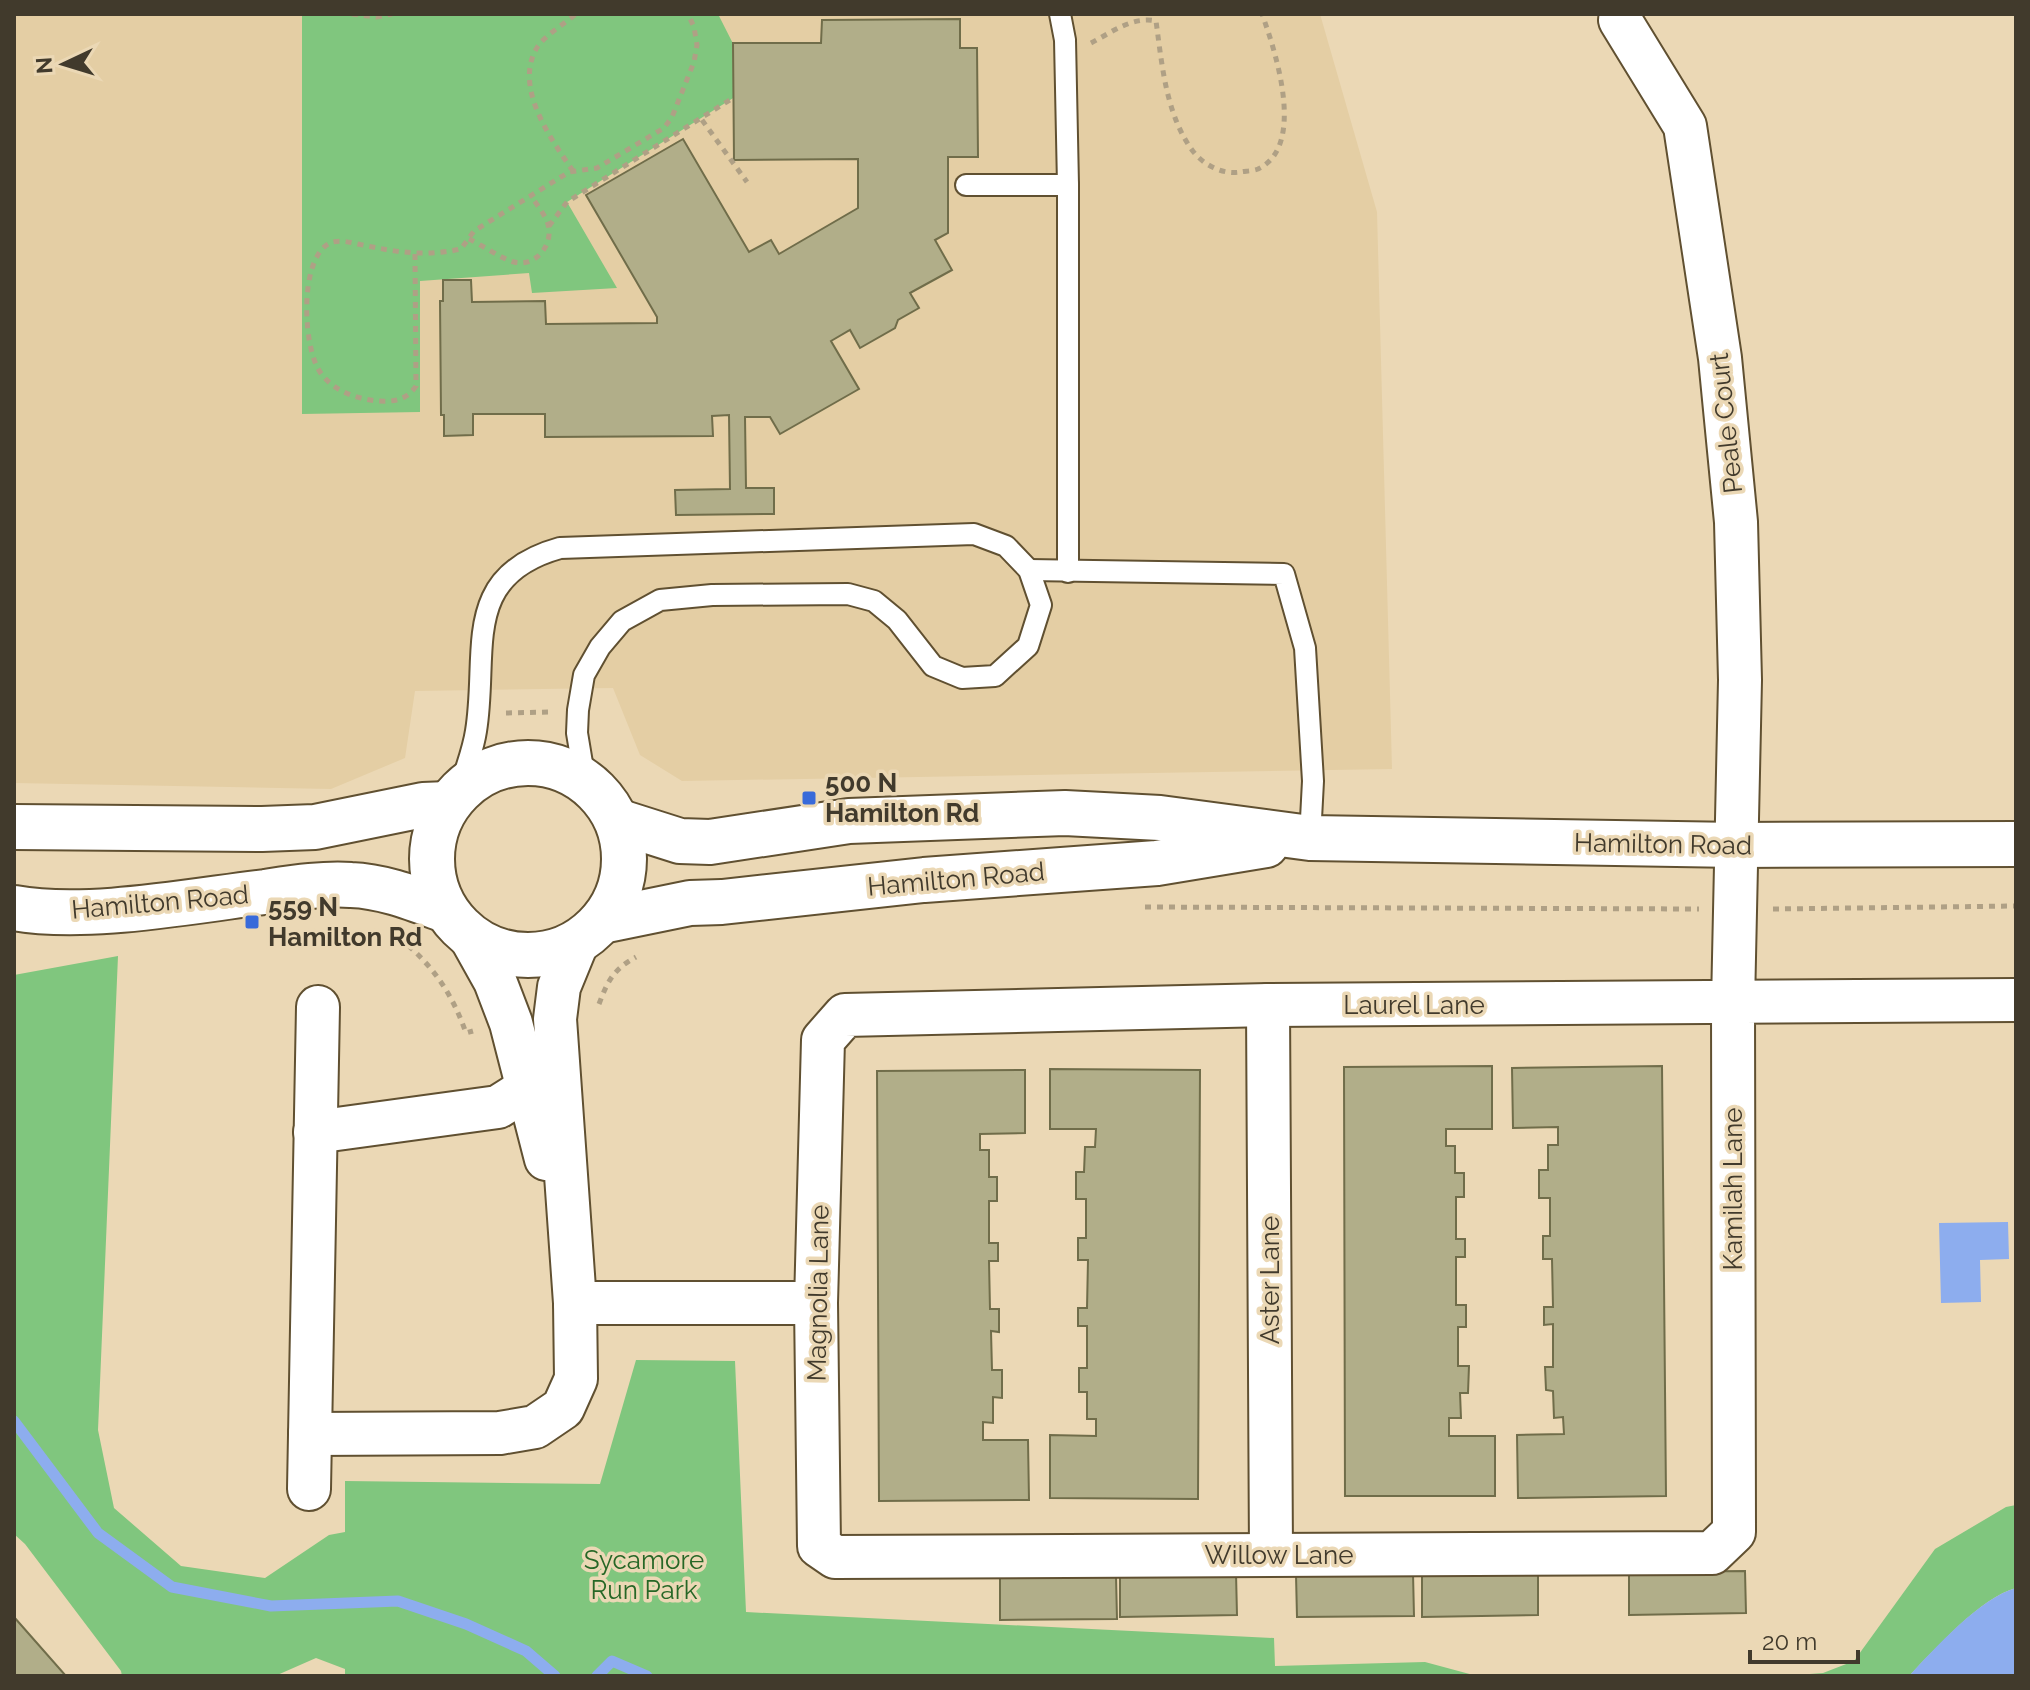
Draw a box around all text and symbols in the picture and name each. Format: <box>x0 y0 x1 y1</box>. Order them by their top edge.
north arrow <box>24 24 104 104</box>
text: N <box>30 56 58 75</box>
street label: Peale Court <box>1704 351 1748 495</box>
place label: 500 N Hamilton Rd <box>825 768 979 828</box>
marker: 500 N Hamilton Rd <box>800 789 818 807</box>
street label: Hamilton Road <box>1574 827 1752 861</box>
street label: Hamilton Road <box>866 856 1046 902</box>
street label: Hamilton Road <box>70 879 250 925</box>
place label: 559 N Hamilton Rd <box>268 892 422 952</box>
marker: 559 N Hamilton Rd <box>243 913 261 931</box>
street label: Laurel Lane <box>1343 990 1485 1020</box>
street label: Kamilah Lane <box>1718 1107 1748 1271</box>
street label: Magnolia Lane <box>801 1204 835 1382</box>
street label: Aster Lane <box>1255 1216 1285 1344</box>
street label: Willow Lane <box>1205 1540 1353 1570</box>
park label: Sycamore Run Park <box>584 1545 704 1605</box>
scale bar <box>1750 1614 1858 1664</box>
text: 20 m <box>1762 1627 1817 1656</box>

